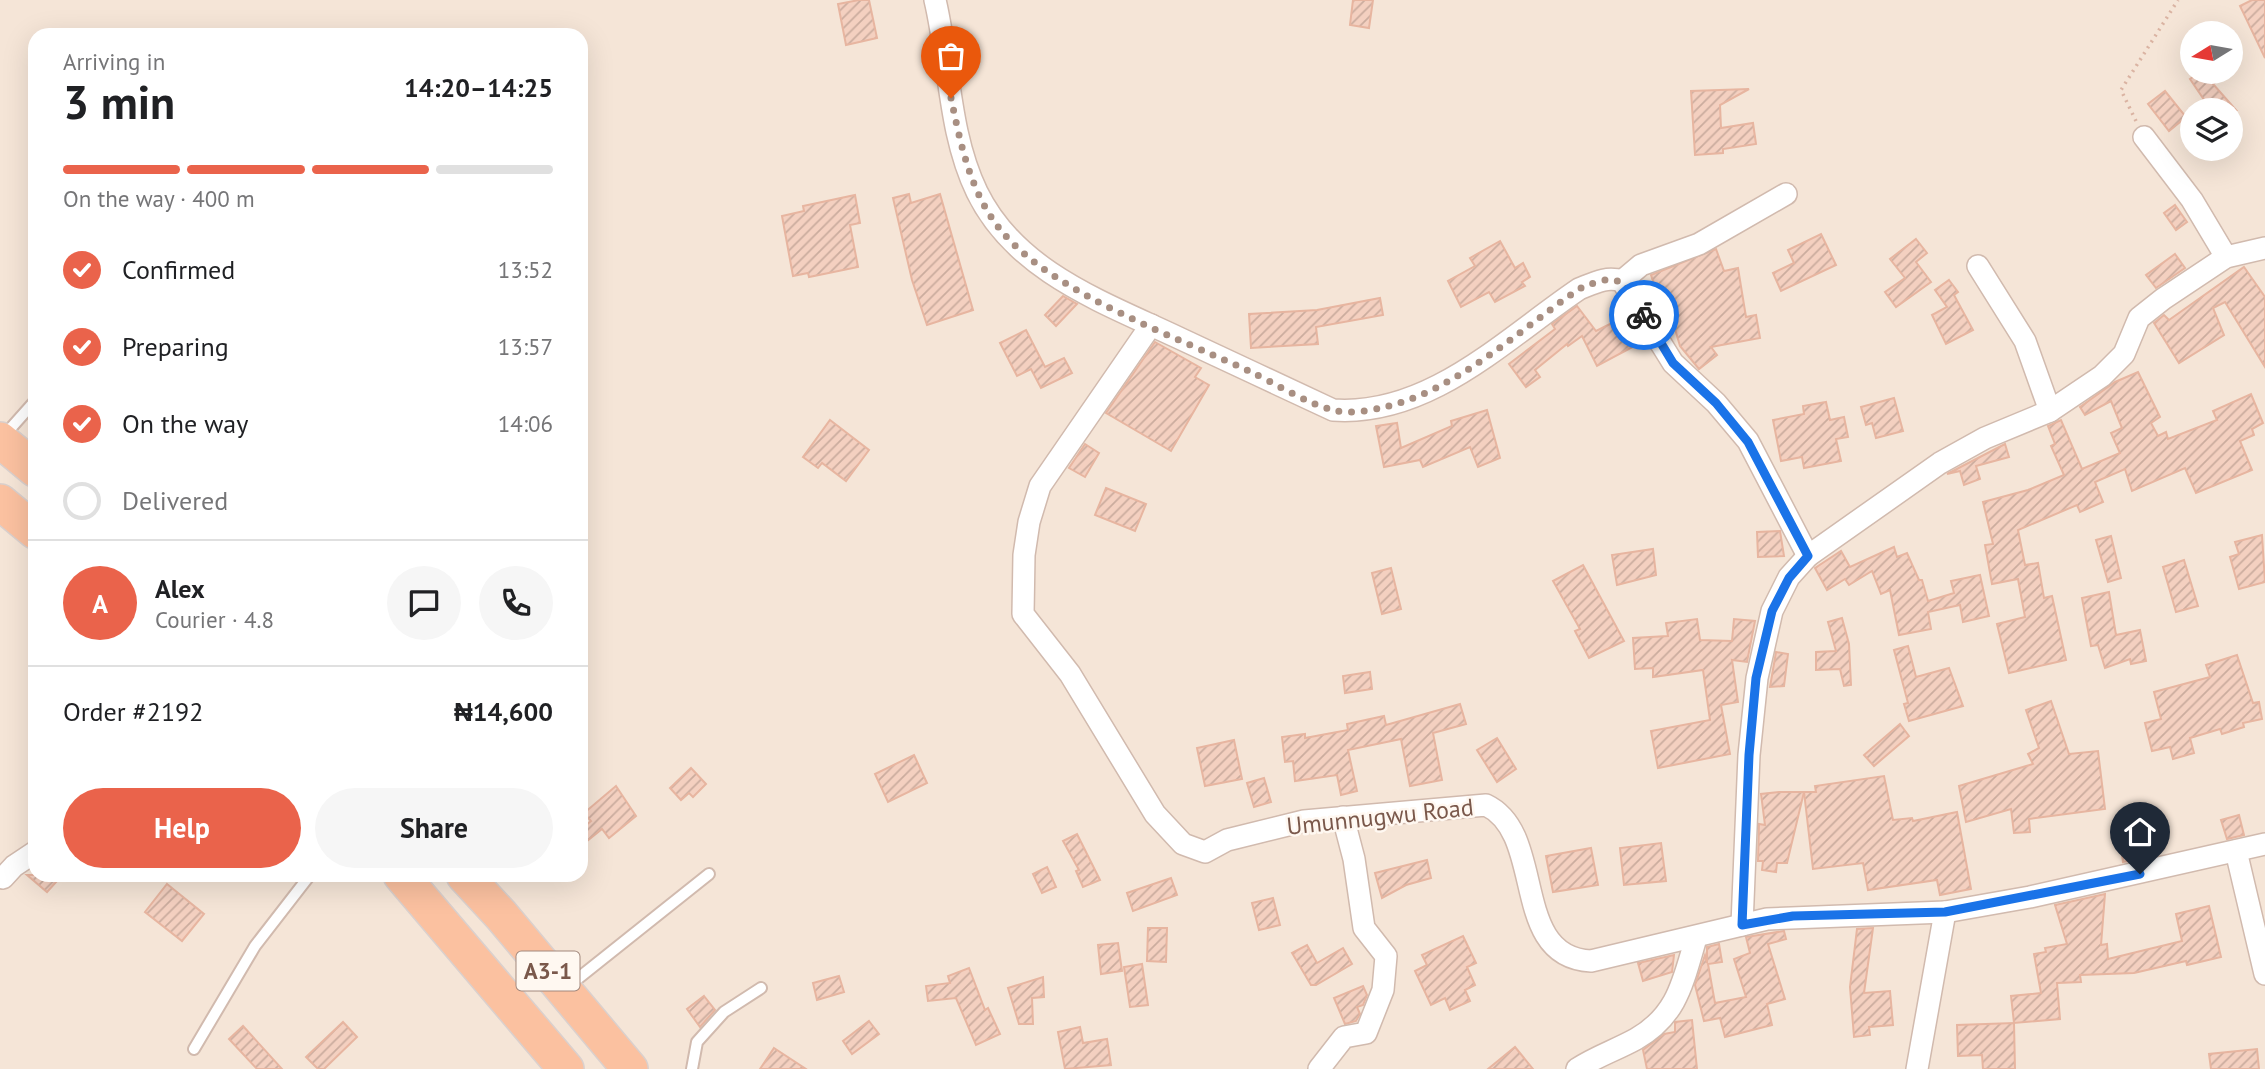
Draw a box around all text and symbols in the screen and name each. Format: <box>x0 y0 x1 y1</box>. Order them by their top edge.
north arrow <box>2180 21 2244 84</box>
map controls <box>2180 21 2243 161</box>
pin <box>921 26 981 98</box>
icon: bag <box>932 37 970 75</box>
text: Arriving in <box>63 47 165 76</box>
text: 14:20–14:25 <box>404 71 553 104</box>
text: 3 min <box>63 72 175 132</box>
button: layers <box>2180 98 2243 161</box>
text: On the way · 400 m <box>63 184 255 213</box>
icon: check <box>63 251 101 289</box>
text: Confirmed <box>122 253 235 286</box>
text: 13:52 <box>498 255 553 284</box>
courier <box>1609 280 1679 350</box>
icon: bike <box>1625 296 1663 334</box>
icon: check <box>63 328 101 366</box>
text: Preparing <box>122 330 229 363</box>
text: 13:57 <box>498 332 553 361</box>
icon: check <box>63 405 101 443</box>
text: On the way <box>122 407 248 440</box>
text: 14:06 <box>498 409 553 438</box>
text: Delivered <box>122 484 228 517</box>
button: chat <box>387 566 461 640</box>
button: phone <box>479 566 553 640</box>
text: Alex <box>155 572 205 605</box>
text: A <box>92 587 108 620</box>
text: Courier · 4.8 <box>155 605 274 634</box>
text: Order #2192 <box>63 695 203 728</box>
text: ₦14,600 <box>454 695 553 728</box>
button: Help <box>63 788 301 868</box>
button: Share <box>315 788 553 868</box>
street label: Umunnugwu Road <box>1285 791 1475 842</box>
pin <box>2110 802 2170 874</box>
icon: home <box>2121 813 2159 851</box>
road number: A3-1 <box>516 952 580 990</box>

